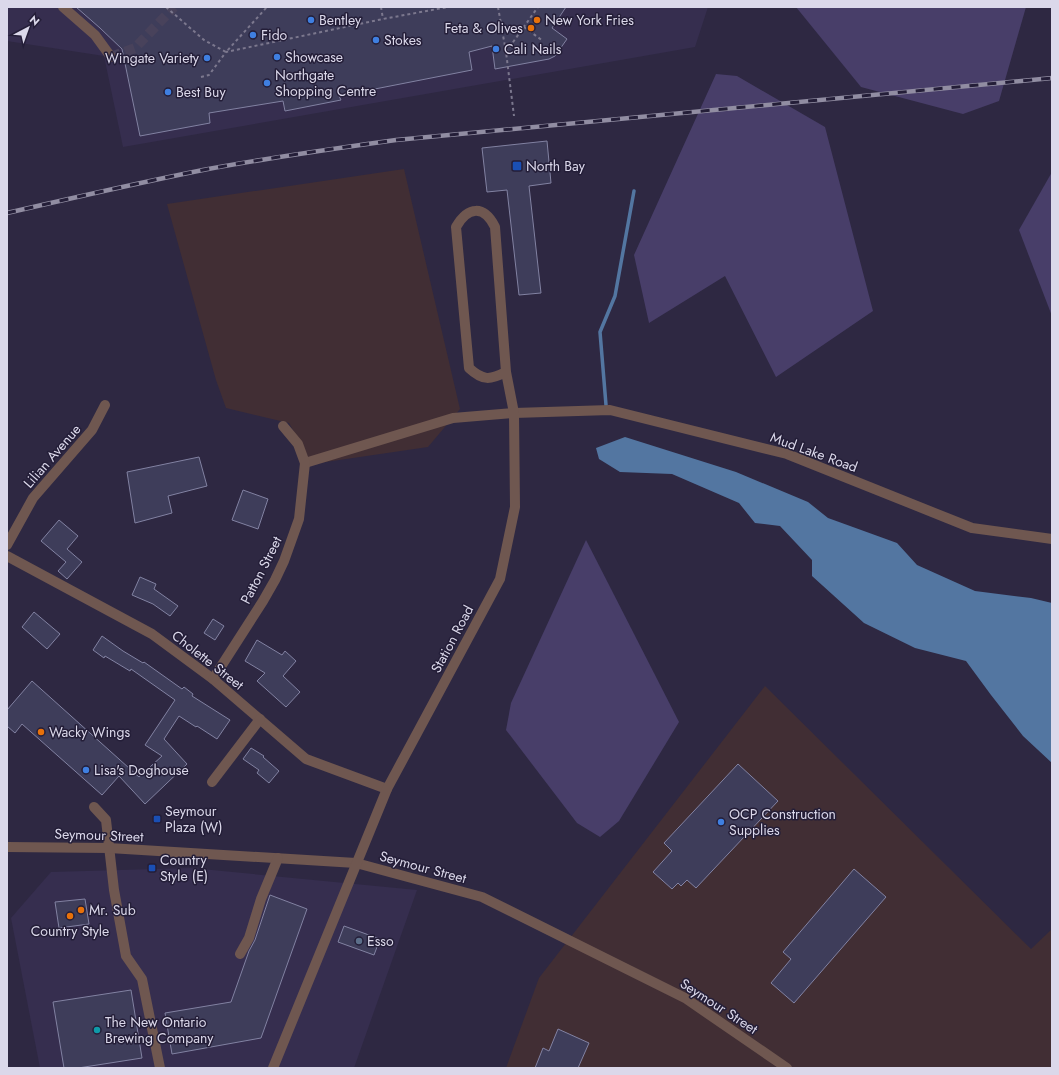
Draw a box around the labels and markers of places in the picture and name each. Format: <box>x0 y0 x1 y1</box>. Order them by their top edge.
place label: Bentley <box>319 10 362 30</box>
place label: New York Fries <box>545 10 634 30</box>
marker: Bentley <box>306 15 316 25</box>
marker: New York Fries <box>532 15 542 25</box>
place label: Feta & Olives <box>445 18 523 38</box>
marker: Feta & Olives <box>526 23 536 33</box>
place label: Fido <box>261 25 288 45</box>
marker: Fido <box>248 30 258 40</box>
place label: Stokes <box>384 30 422 50</box>
marker: Stokes <box>371 35 381 45</box>
place label: Cali Nails <box>504 39 562 59</box>
marker: Cali Nails <box>491 44 501 54</box>
place label: Showcase <box>285 47 343 67</box>
place label: Wingate Variety <box>105 48 200 68</box>
marker: Showcase <box>272 52 282 62</box>
marker: Wingate Variety <box>202 53 212 63</box>
place label: Northgate Shopping Centre <box>275 65 376 101</box>
marker: Northgate Shopping Centre <box>262 78 272 88</box>
place label: Best Buy <box>176 82 226 102</box>
marker: Best Buy <box>163 87 173 97</box>
place label: North Bay <box>526 156 586 176</box>
marker: North Bay <box>511 160 523 172</box>
place label: Wacky Wings <box>49 722 130 742</box>
marker: Wacky Wings <box>36 727 46 737</box>
place label: Lisa's Doghouse <box>94 760 189 780</box>
marker: Lisa's Doghouse <box>81 765 91 775</box>
place label: Seymour Plaza (W) <box>165 801 223 837</box>
place label: OCP Construction Supplies <box>729 804 836 840</box>
marker: Seymour Plaza (W) <box>152 814 162 824</box>
marker: OCP Construction Supplies <box>716 817 726 827</box>
place label: Country Style (E) <box>160 850 208 886</box>
marker: Country Style (E) <box>147 863 157 873</box>
place label: Mr. Sub <box>89 900 136 920</box>
marker: Mr. Sub <box>76 905 86 915</box>
marker: Country Style <box>65 911 75 921</box>
place label: Country Style <box>31 921 109 941</box>
place label: Esso <box>367 931 394 951</box>
marker: Esso <box>354 936 364 946</box>
place label: The New Ontario Brewing Company <box>105 1012 214 1048</box>
marker: The New Ontario Brewing Company <box>92 1025 102 1035</box>

